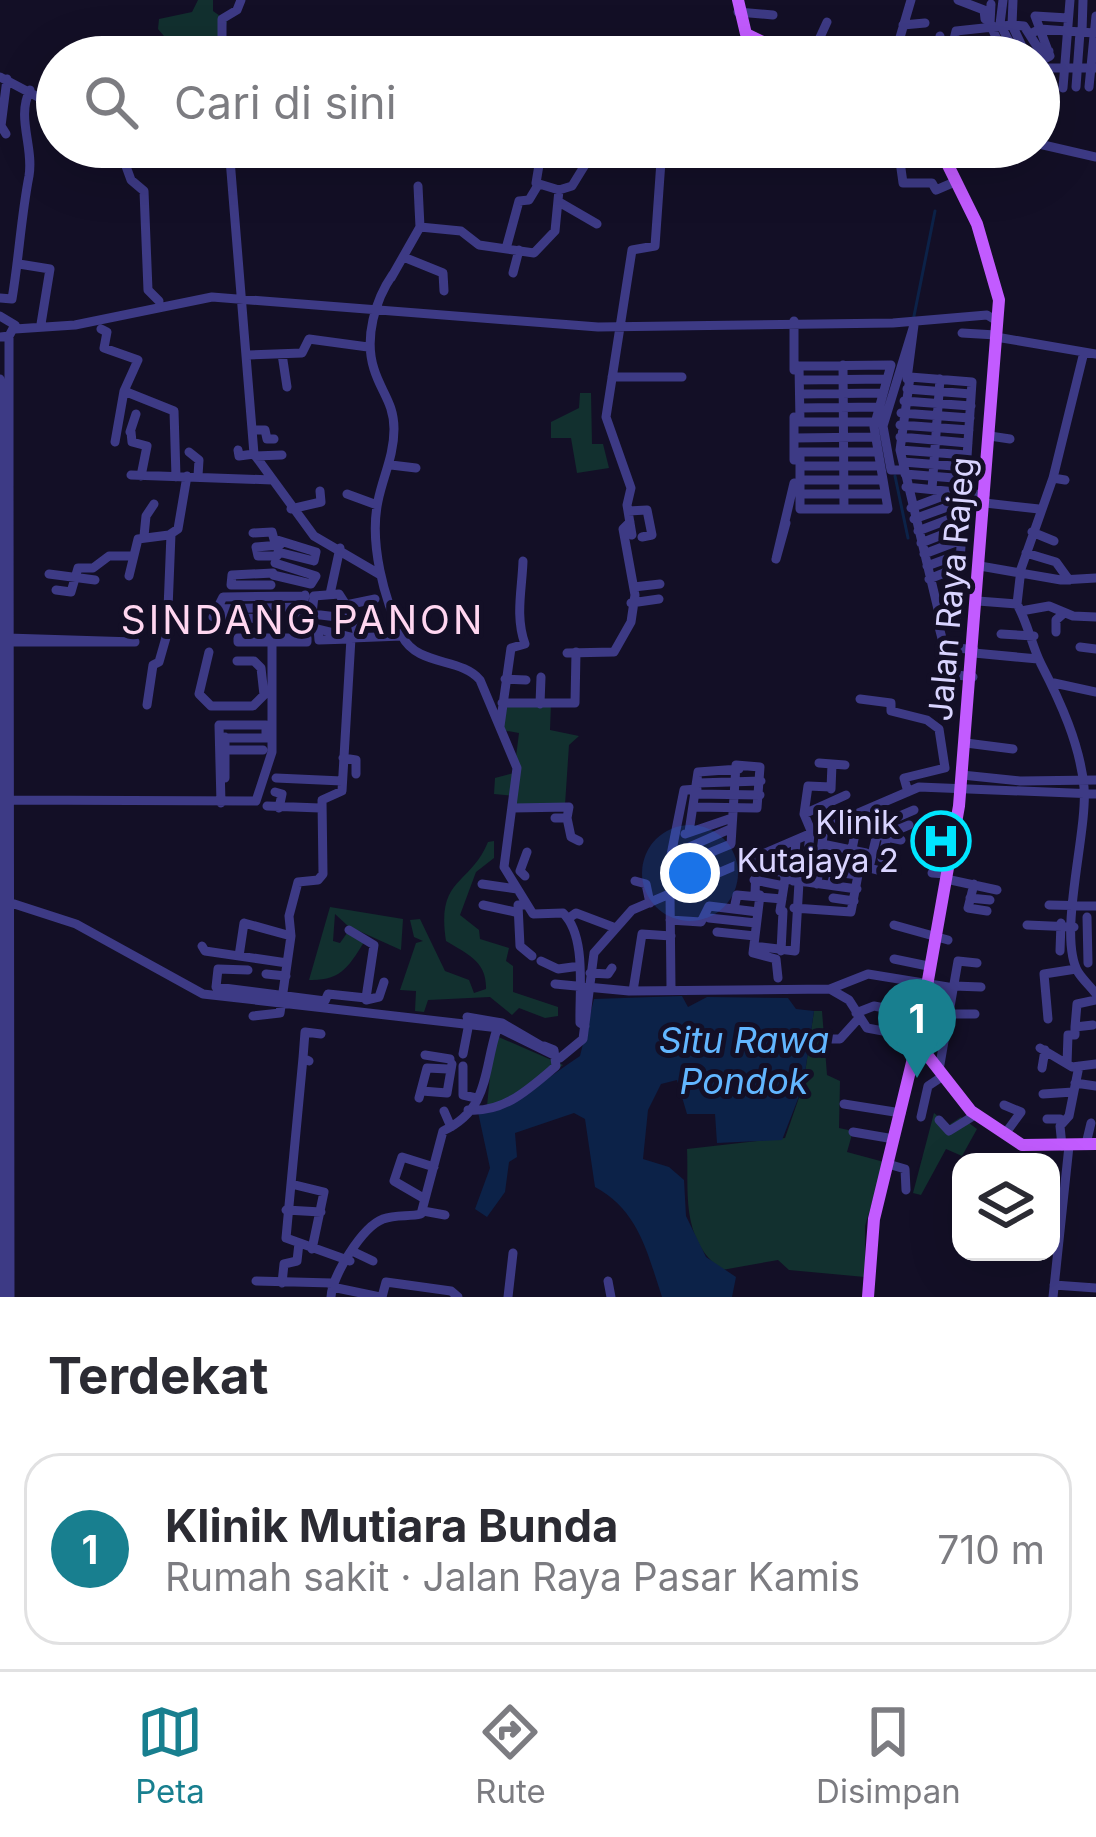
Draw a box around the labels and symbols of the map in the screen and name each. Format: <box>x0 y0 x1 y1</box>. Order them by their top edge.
street label: Jalan Raya Rajeg <box>920 455 982 723</box>
district label: SINDANG PANON <box>121 596 485 643</box>
place label: Klinik Kutajaya 2 <box>737 802 899 880</box>
hospital icon: Klinik Kutajaya 2 <box>910 810 972 872</box>
your location <box>660 843 720 903</box>
pin: 1 <box>878 979 956 1078</box>
water label: Situ Rawa Pondok <box>659 1018 829 1103</box>

